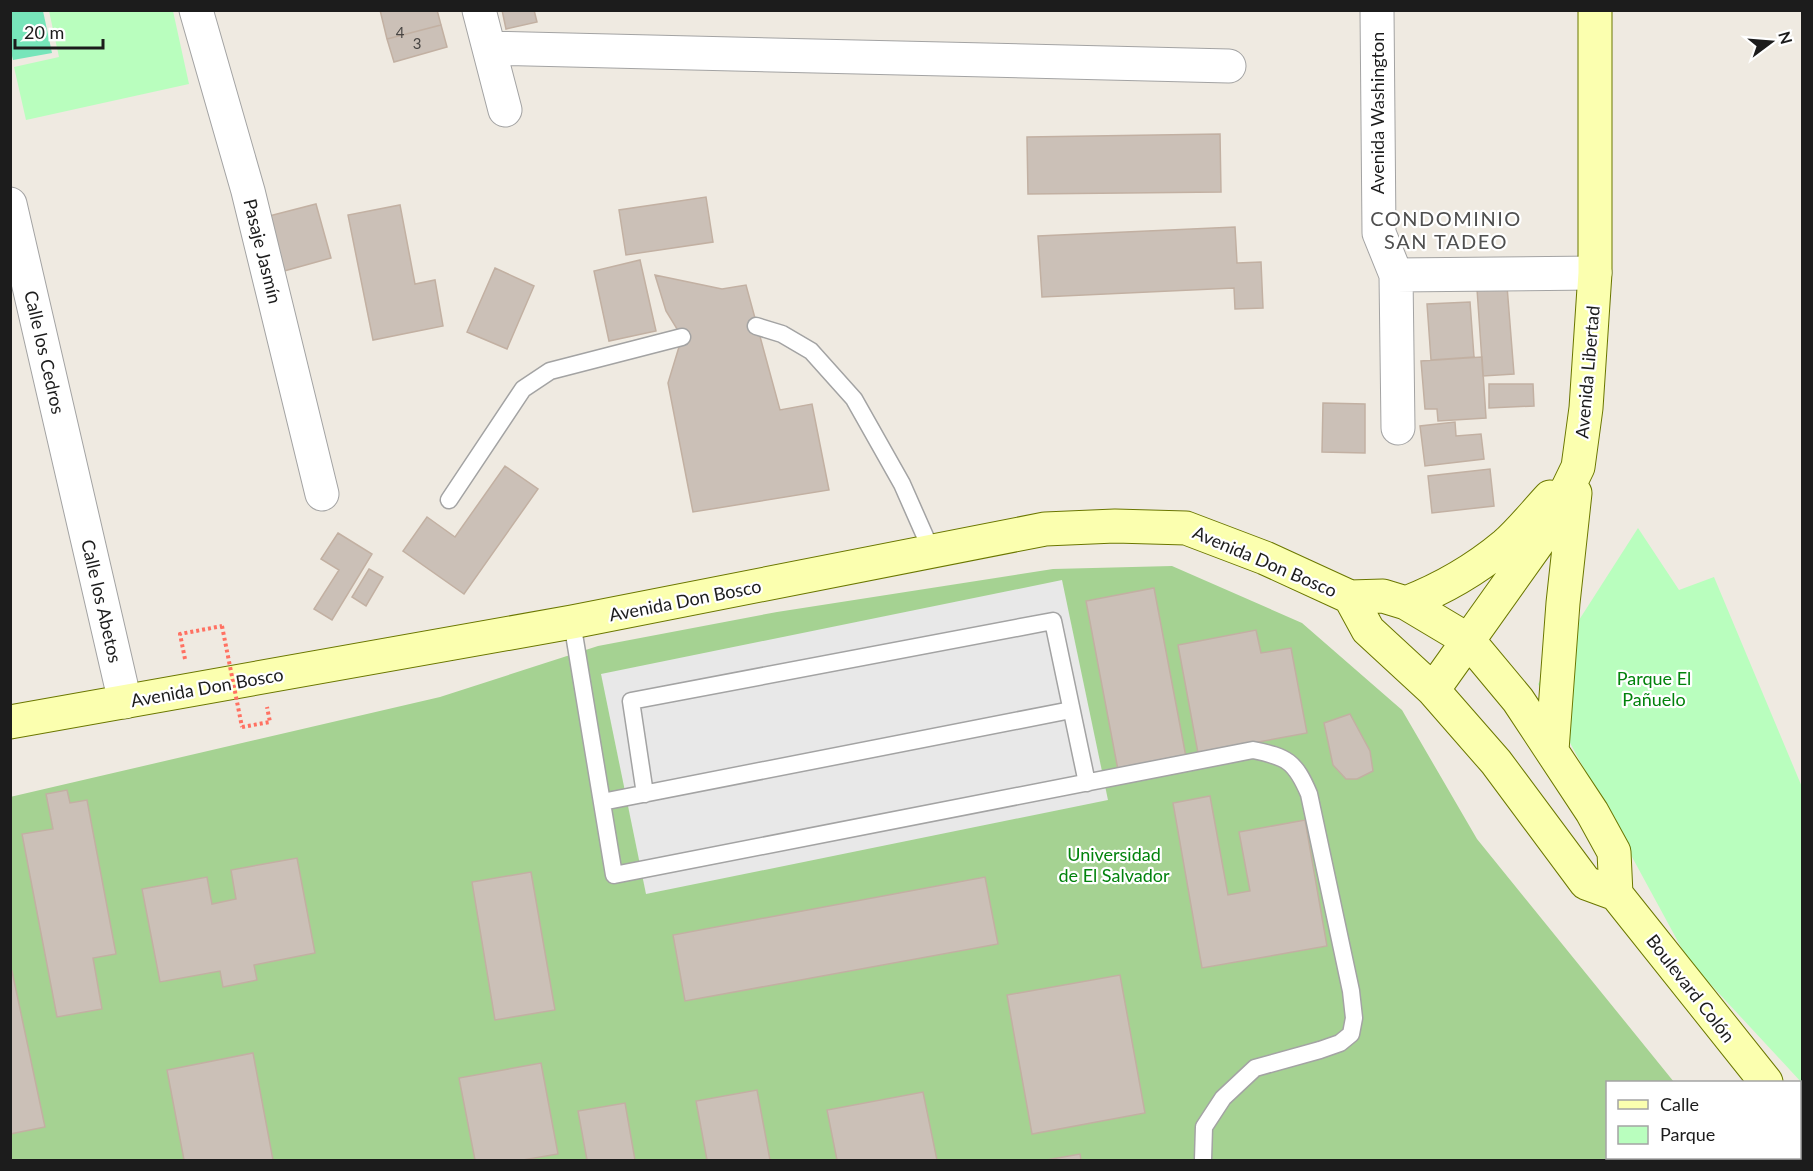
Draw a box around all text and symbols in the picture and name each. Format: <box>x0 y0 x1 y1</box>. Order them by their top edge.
scale bar <box>15 12 104 50</box>
north arrow <box>1741 12 1801 72</box>
text: 20 m <box>24 21 64 43</box>
house number: 4 <box>396 23 405 41</box>
text: N <box>1775 29 1797 46</box>
street label: Avenida Washington <box>1366 32 1388 194</box>
house number: 3 <box>413 34 421 52</box>
street label: Pasaje Jasmín <box>239 196 287 306</box>
district label: CONDOMINIO SAN TADEO <box>1370 206 1522 253</box>
street label: Calle los Cedros <box>20 288 70 416</box>
street label: Avenida Libertad <box>1570 305 1604 439</box>
street label: Avenida Don Bosco <box>1190 521 1340 601</box>
street label: Calle los Abetos <box>77 537 127 665</box>
street label: Avenida Don Bosco <box>607 574 763 626</box>
street label: Avenida Don Bosco <box>129 663 285 711</box>
park label: Parque El Pañuelo <box>1617 667 1691 710</box>
park label: Universidad de El Salvador <box>1058 843 1170 886</box>
street label: Boulevard Colón <box>1642 930 1740 1046</box>
legend <box>1606 1081 1801 1159</box>
text: Calle <box>1660 1093 1699 1115</box>
text: Parque <box>1660 1123 1715 1145</box>

